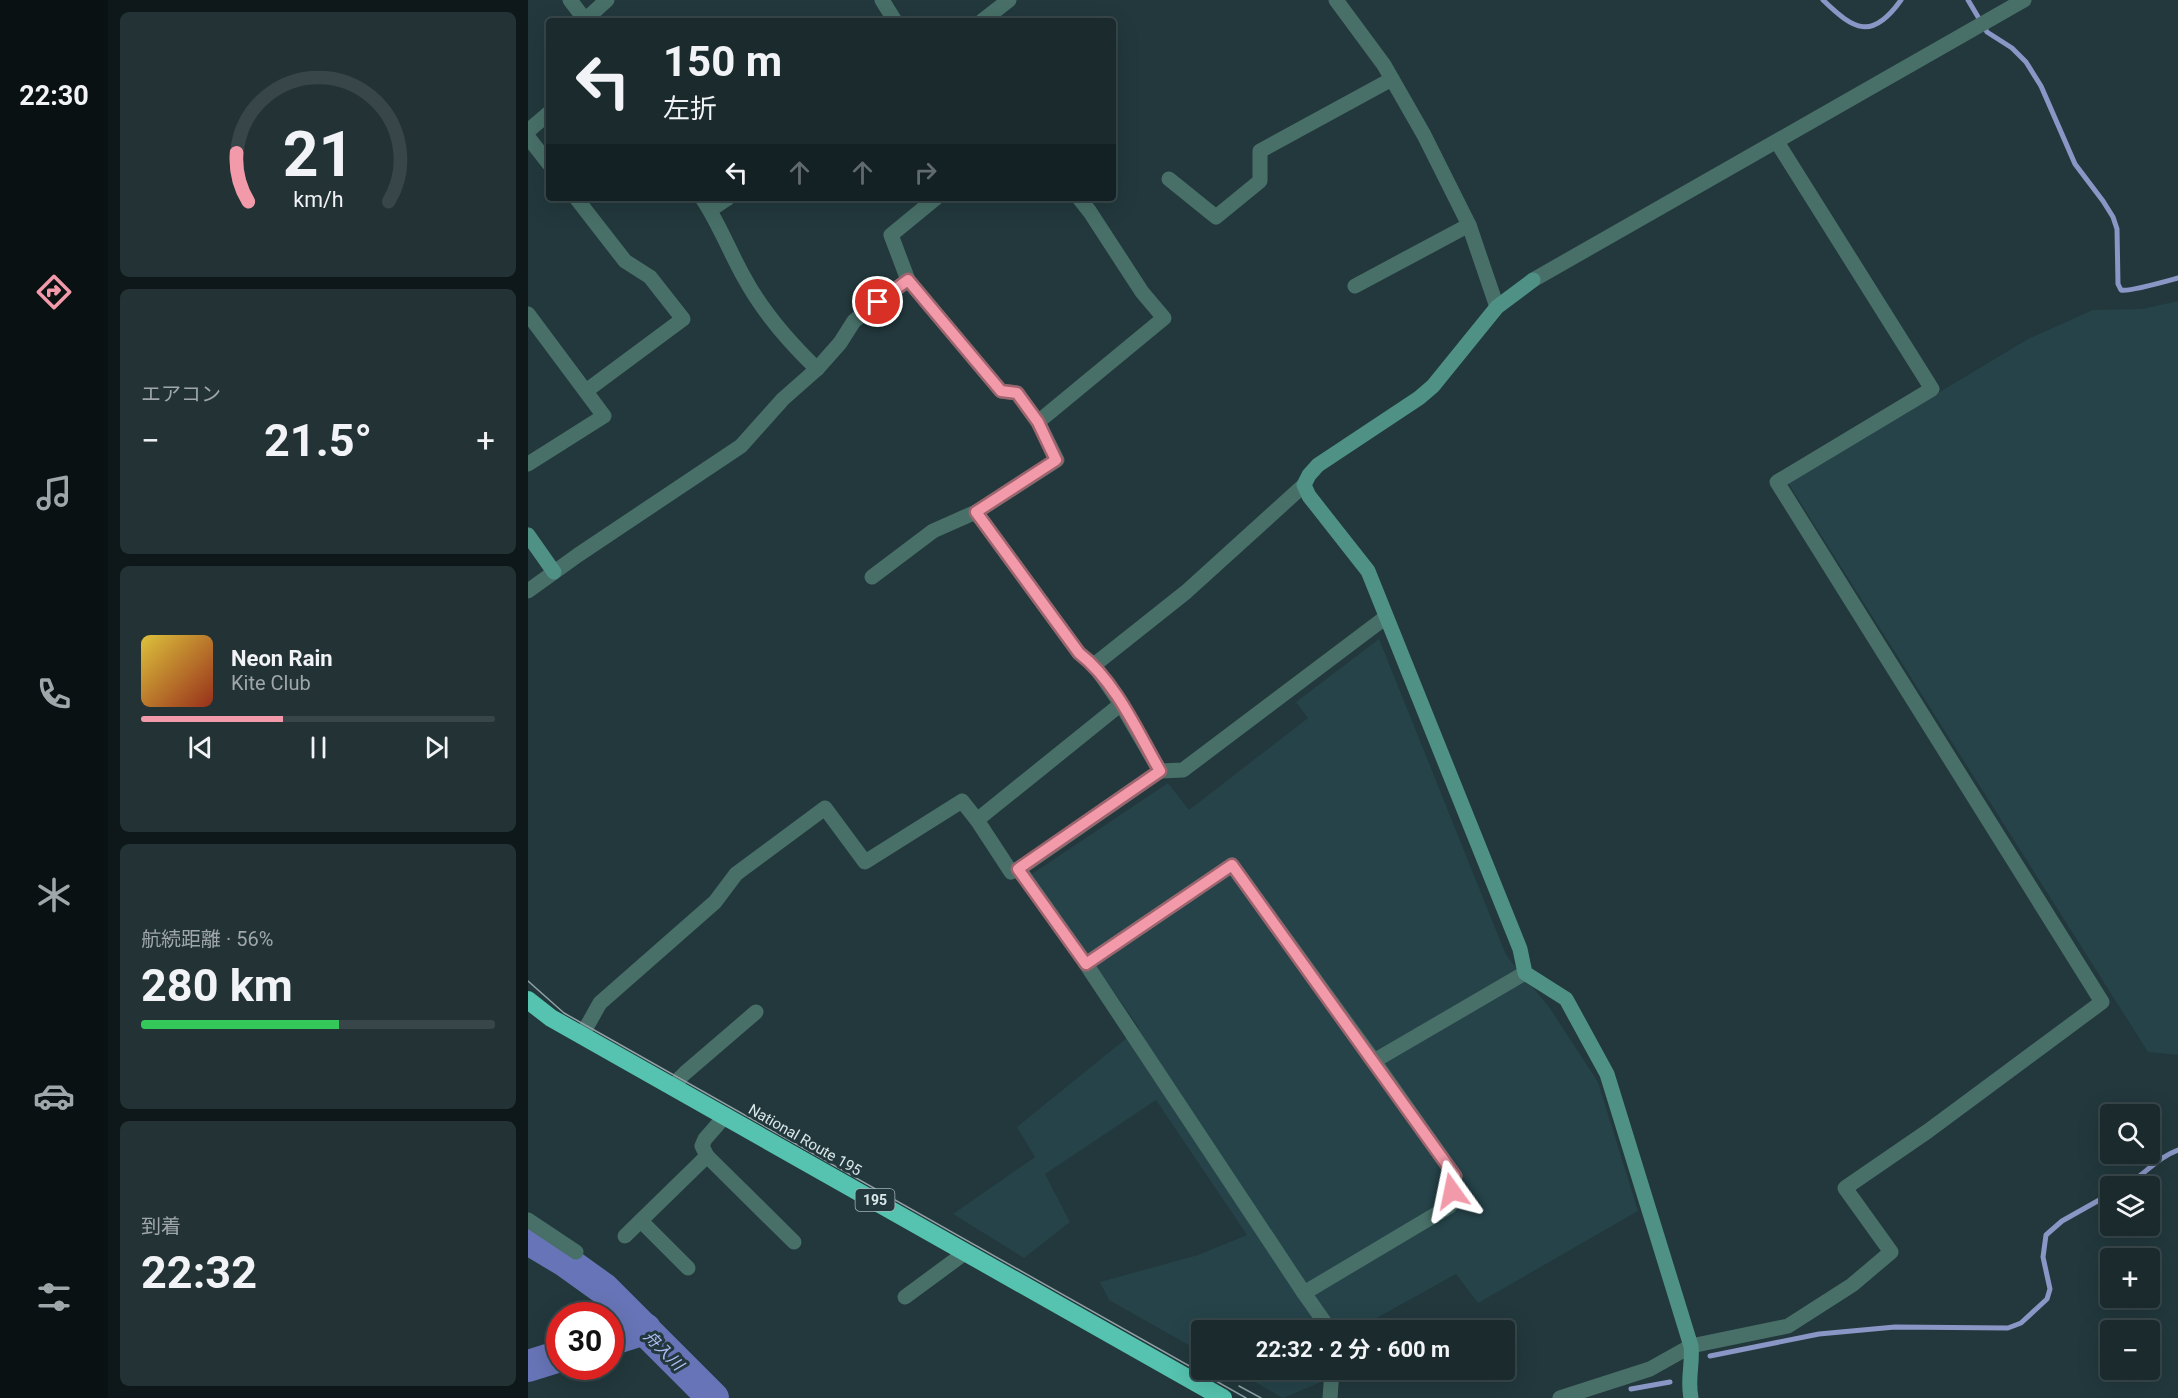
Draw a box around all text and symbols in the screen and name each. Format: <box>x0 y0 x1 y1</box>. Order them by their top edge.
text: 150 m <box>663 37 782 86</box>
icon: left <box>564 42 642 120</box>
text: 22:30 <box>19 80 89 112</box>
text: 左折 <box>663 93 717 125</box>
text: 21 <box>282 118 354 191</box>
icon: left <box>720 156 753 189</box>
icon: ahead <box>783 156 816 189</box>
icon: ahead <box>846 156 879 189</box>
icon: right <box>909 156 942 189</box>
text: km/h <box>293 187 343 212</box>
icon: directions <box>33 271 75 313</box>
pin <box>852 276 903 327</box>
icon: arrive <box>861 285 894 318</box>
text: エアコン <box>141 382 221 406</box>
text: 21.5° <box>264 414 372 467</box>
text: − <box>141 421 160 460</box>
text: + <box>476 421 495 460</box>
icon: music <box>33 472 75 514</box>
text: Neon Rain <box>231 646 333 671</box>
text: Kite Club <box>231 671 311 695</box>
icon: phone <box>33 673 75 715</box>
icon: previous <box>184 731 217 764</box>
icon: pause <box>302 731 335 764</box>
icon: next <box>420 731 453 764</box>
icon: climate <box>33 874 75 916</box>
text: 航続距離 · 56% <box>141 927 273 951</box>
text: 280 km <box>141 959 293 1012</box>
icon: car <box>33 1075 75 1117</box>
street label: National Route 195 <box>745 1100 865 1180</box>
map controls <box>2100 1104 2160 1380</box>
button: search <box>2100 1104 2160 1164</box>
position arrow <box>1420 1159 1484 1223</box>
button: layers <box>2100 1176 2160 1236</box>
road number: 195 <box>856 1189 894 1211</box>
text: 到着 <box>141 1214 181 1238</box>
text: 22:32 <box>141 1246 257 1299</box>
button: + <box>2100 1248 2160 1308</box>
icon: filters <box>33 1276 75 1318</box>
speed limit sign: 30 <box>546 1302 624 1380</box>
button: − <box>2100 1320 2160 1380</box>
water label: 舟入川 <box>640 1327 689 1375</box>
text: 22:32 · 2 分 · 600 m <box>1256 1337 1450 1362</box>

